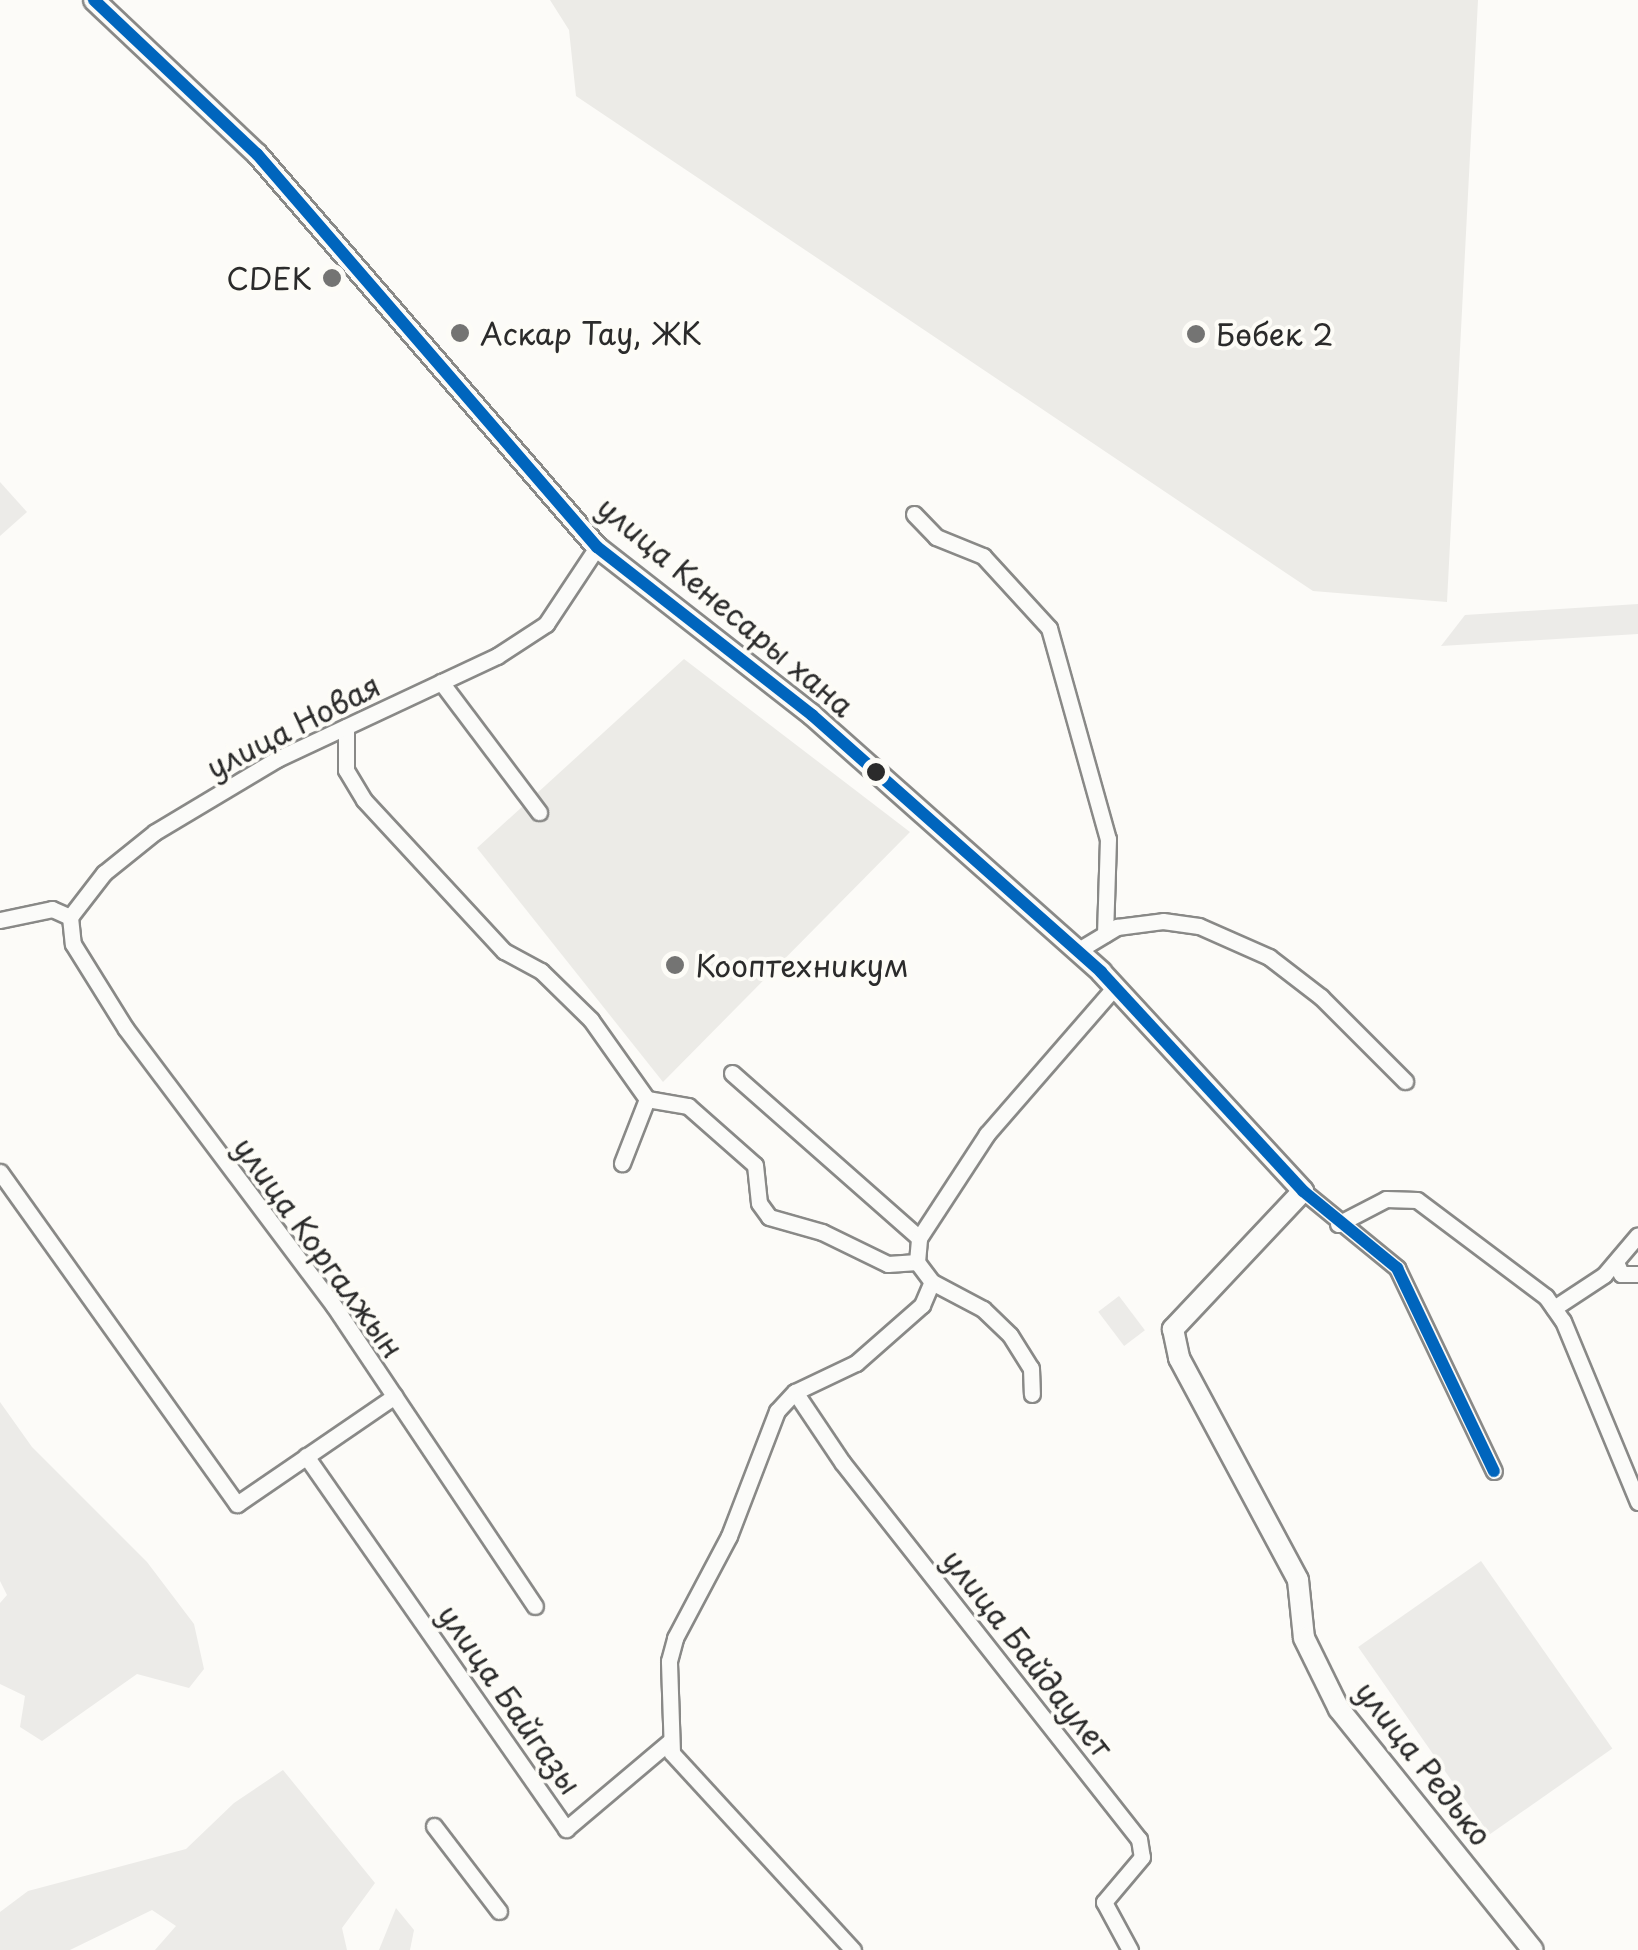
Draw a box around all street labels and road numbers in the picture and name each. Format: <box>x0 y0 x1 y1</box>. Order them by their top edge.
street label: улица Кенесары хана <box>590 488 862 724</box>
street label: улица Новая <box>199 666 387 786</box>
street label: улица Коргалжын <box>226 1129 412 1365</box>
street label: улица Байдаулет <box>935 1541 1121 1765</box>
street label: улица Байгазы <box>431 1597 589 1801</box>
street label: улица Редько <box>1348 1673 1500 1853</box>

